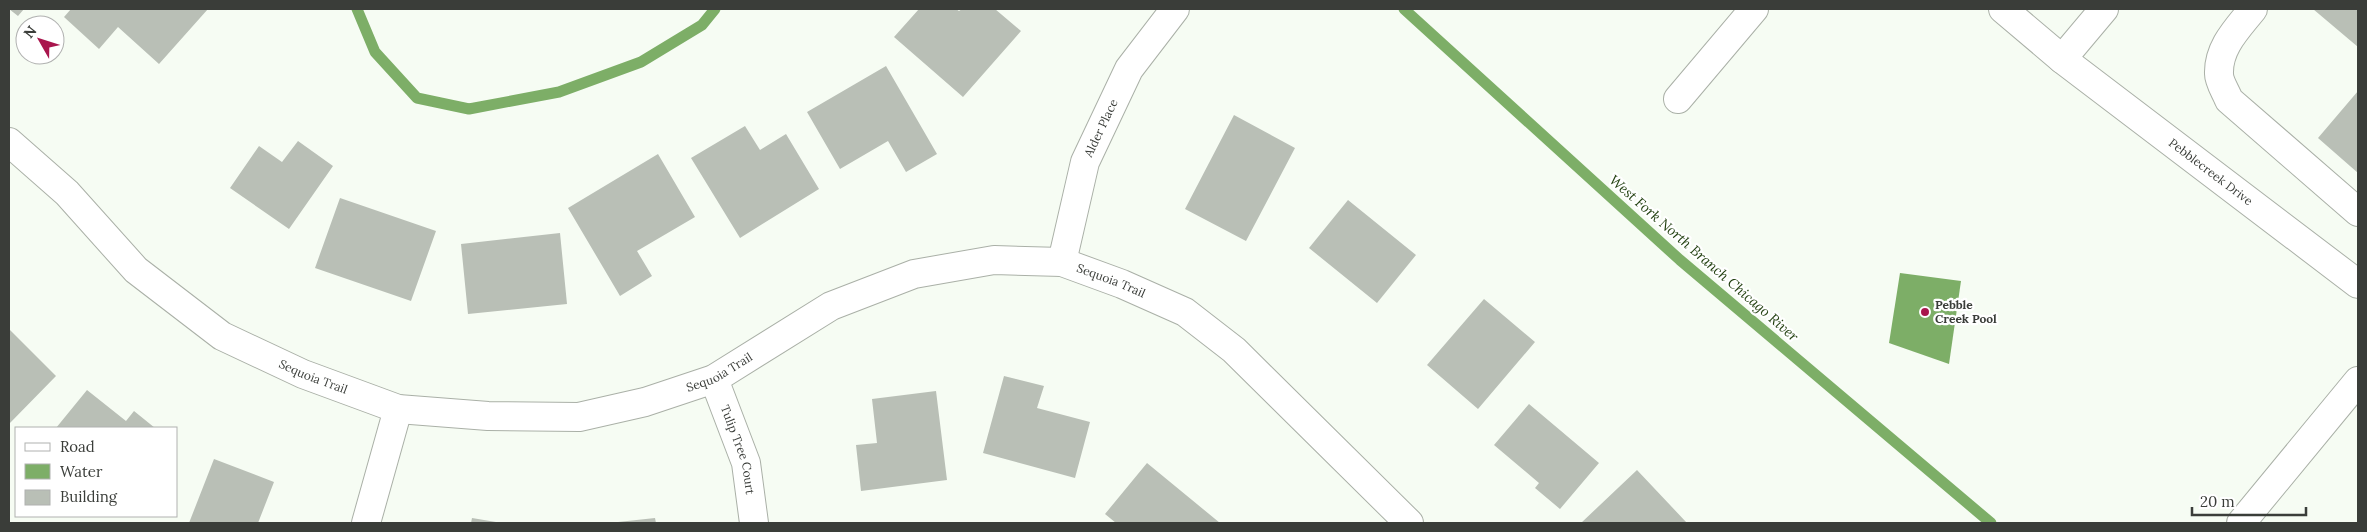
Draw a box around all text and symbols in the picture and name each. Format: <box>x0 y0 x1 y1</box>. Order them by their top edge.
north arrow <box>15 15 65 65</box>
text: N <box>19 22 40 42</box>
street label: Alder Place <box>1080 96 1121 160</box>
street label: Pebblecreek Drive <box>2166 135 2256 209</box>
water label: West Fork North Branch Chicago River <box>1606 171 1803 346</box>
street label: Sequoia Trail <box>1075 260 1148 300</box>
place label: Pebble Creek Pool <box>1935 297 1997 326</box>
marker: Pebble Creek Pool <box>1919 306 1931 318</box>
street label: Sequoia Trail <box>684 349 755 395</box>
street label: Sequoia Trail <box>277 356 350 397</box>
street label: Tulip Tree Court <box>718 403 758 496</box>
legend <box>15 427 178 517</box>
text: Road <box>60 437 95 456</box>
text: Water <box>60 462 103 481</box>
scale bar <box>2192 484 2306 516</box>
text: Building <box>60 487 118 506</box>
text: 20 m <box>2200 492 2235 511</box>

